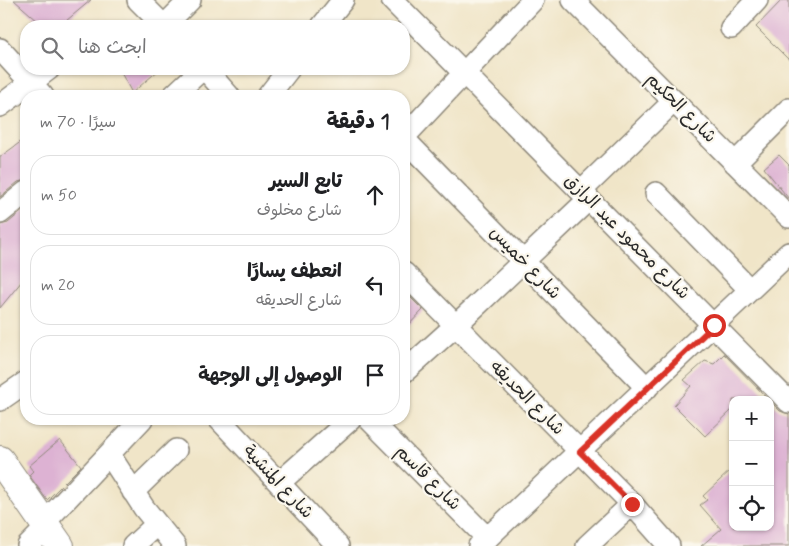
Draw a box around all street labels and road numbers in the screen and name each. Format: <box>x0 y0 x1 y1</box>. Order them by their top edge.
street label: شارع الحكيم <box>640 67 722 149</box>
street label: شارع محمود عبد الرازق <box>559 169 695 305</box>
street label: شارع خميس <box>484 221 566 305</box>
street label: شارع الحديقه <box>484 355 570 441</box>
street label: شارع المنشية <box>237 440 319 524</box>
street label: شارع قاسم <box>389 440 466 517</box>

